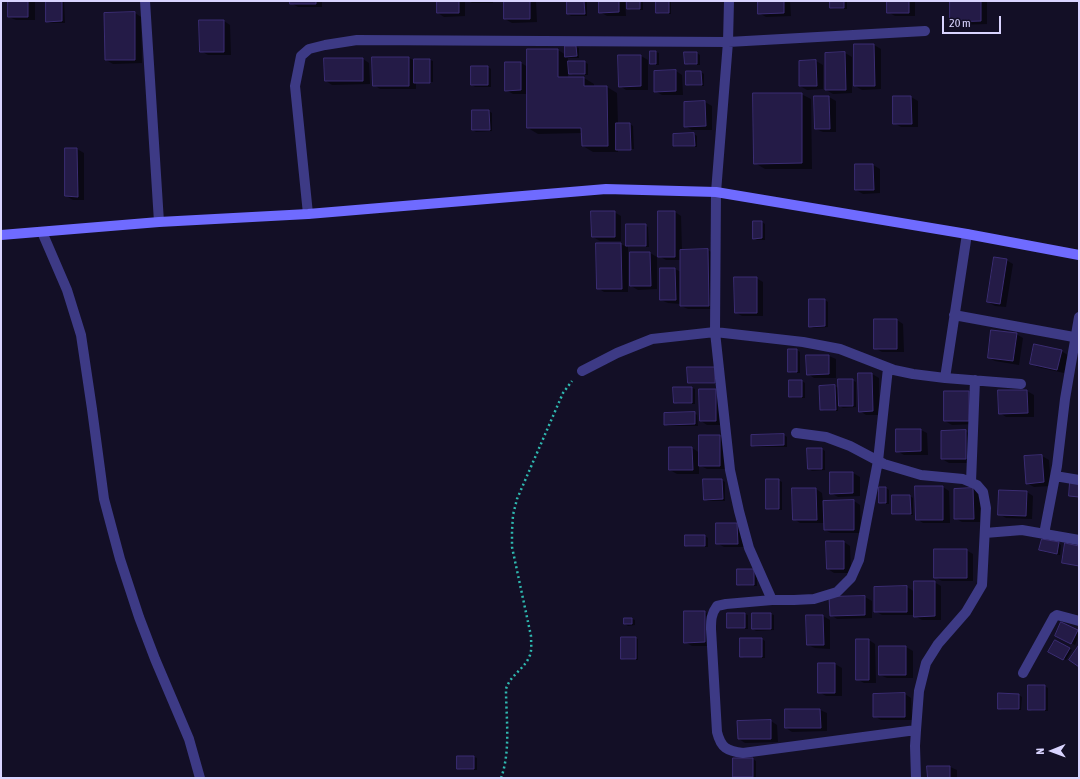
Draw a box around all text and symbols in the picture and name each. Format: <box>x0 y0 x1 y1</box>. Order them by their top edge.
scale bar <box>944 8 1003 34</box>
text: 20 m <box>949 16 971 30</box>
north arrow <box>1032 731 1072 771</box>
text: N <box>1034 748 1046 755</box>

